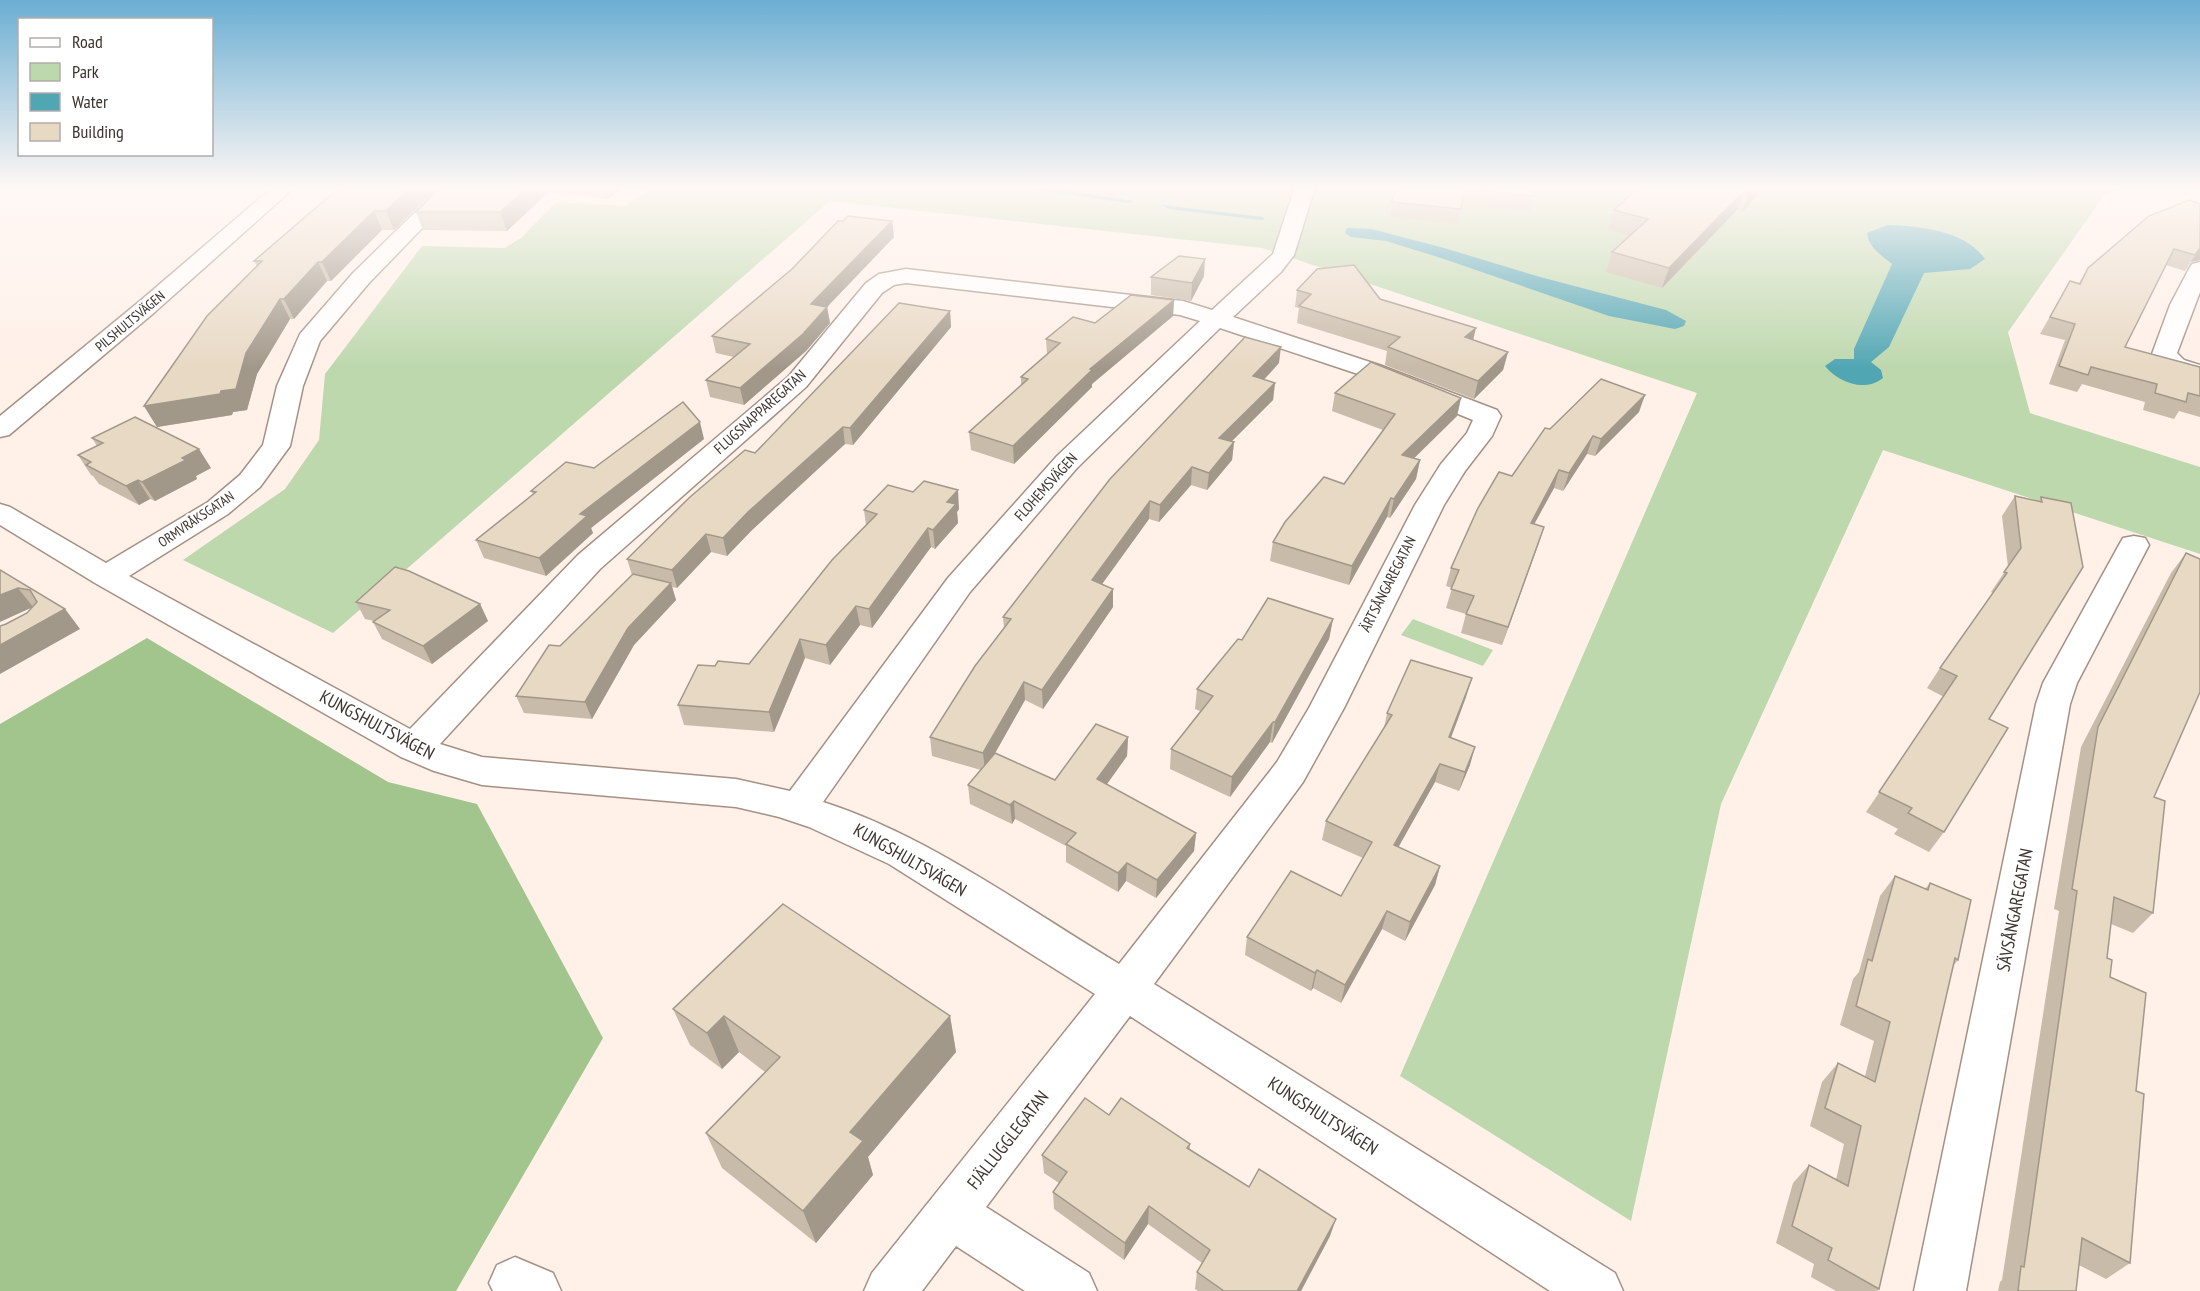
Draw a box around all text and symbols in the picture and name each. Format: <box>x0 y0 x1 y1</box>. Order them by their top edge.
legend <box>18 18 213 156</box>
text: Road <box>72 30 103 53</box>
text: Park <box>72 60 99 83</box>
text: Water <box>72 90 108 113</box>
text: Building <box>72 120 124 143</box>
street label: PILSHULTSVÄGEN <box>91 287 169 355</box>
street label: FLUGSNAPPAREGATAN <box>710 365 810 458</box>
street label: FLOHEMSVÄGEN <box>1010 449 1081 525</box>
street label: ORMVRÅKSGATAN <box>154 487 238 551</box>
street label: ÄRTSÅNGAREGATAN <box>1355 533 1420 635</box>
street label: KUNGSHULTSVÄGEN <box>316 685 439 765</box>
street label: KUNGSHULTSVÄGEN <box>850 818 971 901</box>
street label: SÄVSÅNGAREGATAN <box>1991 846 2038 974</box>
street label: KUNGSHULTSVÄGEN <box>1264 1071 1383 1160</box>
street label: FJÄLLUGGLEGATAN <box>962 1086 1053 1194</box>

